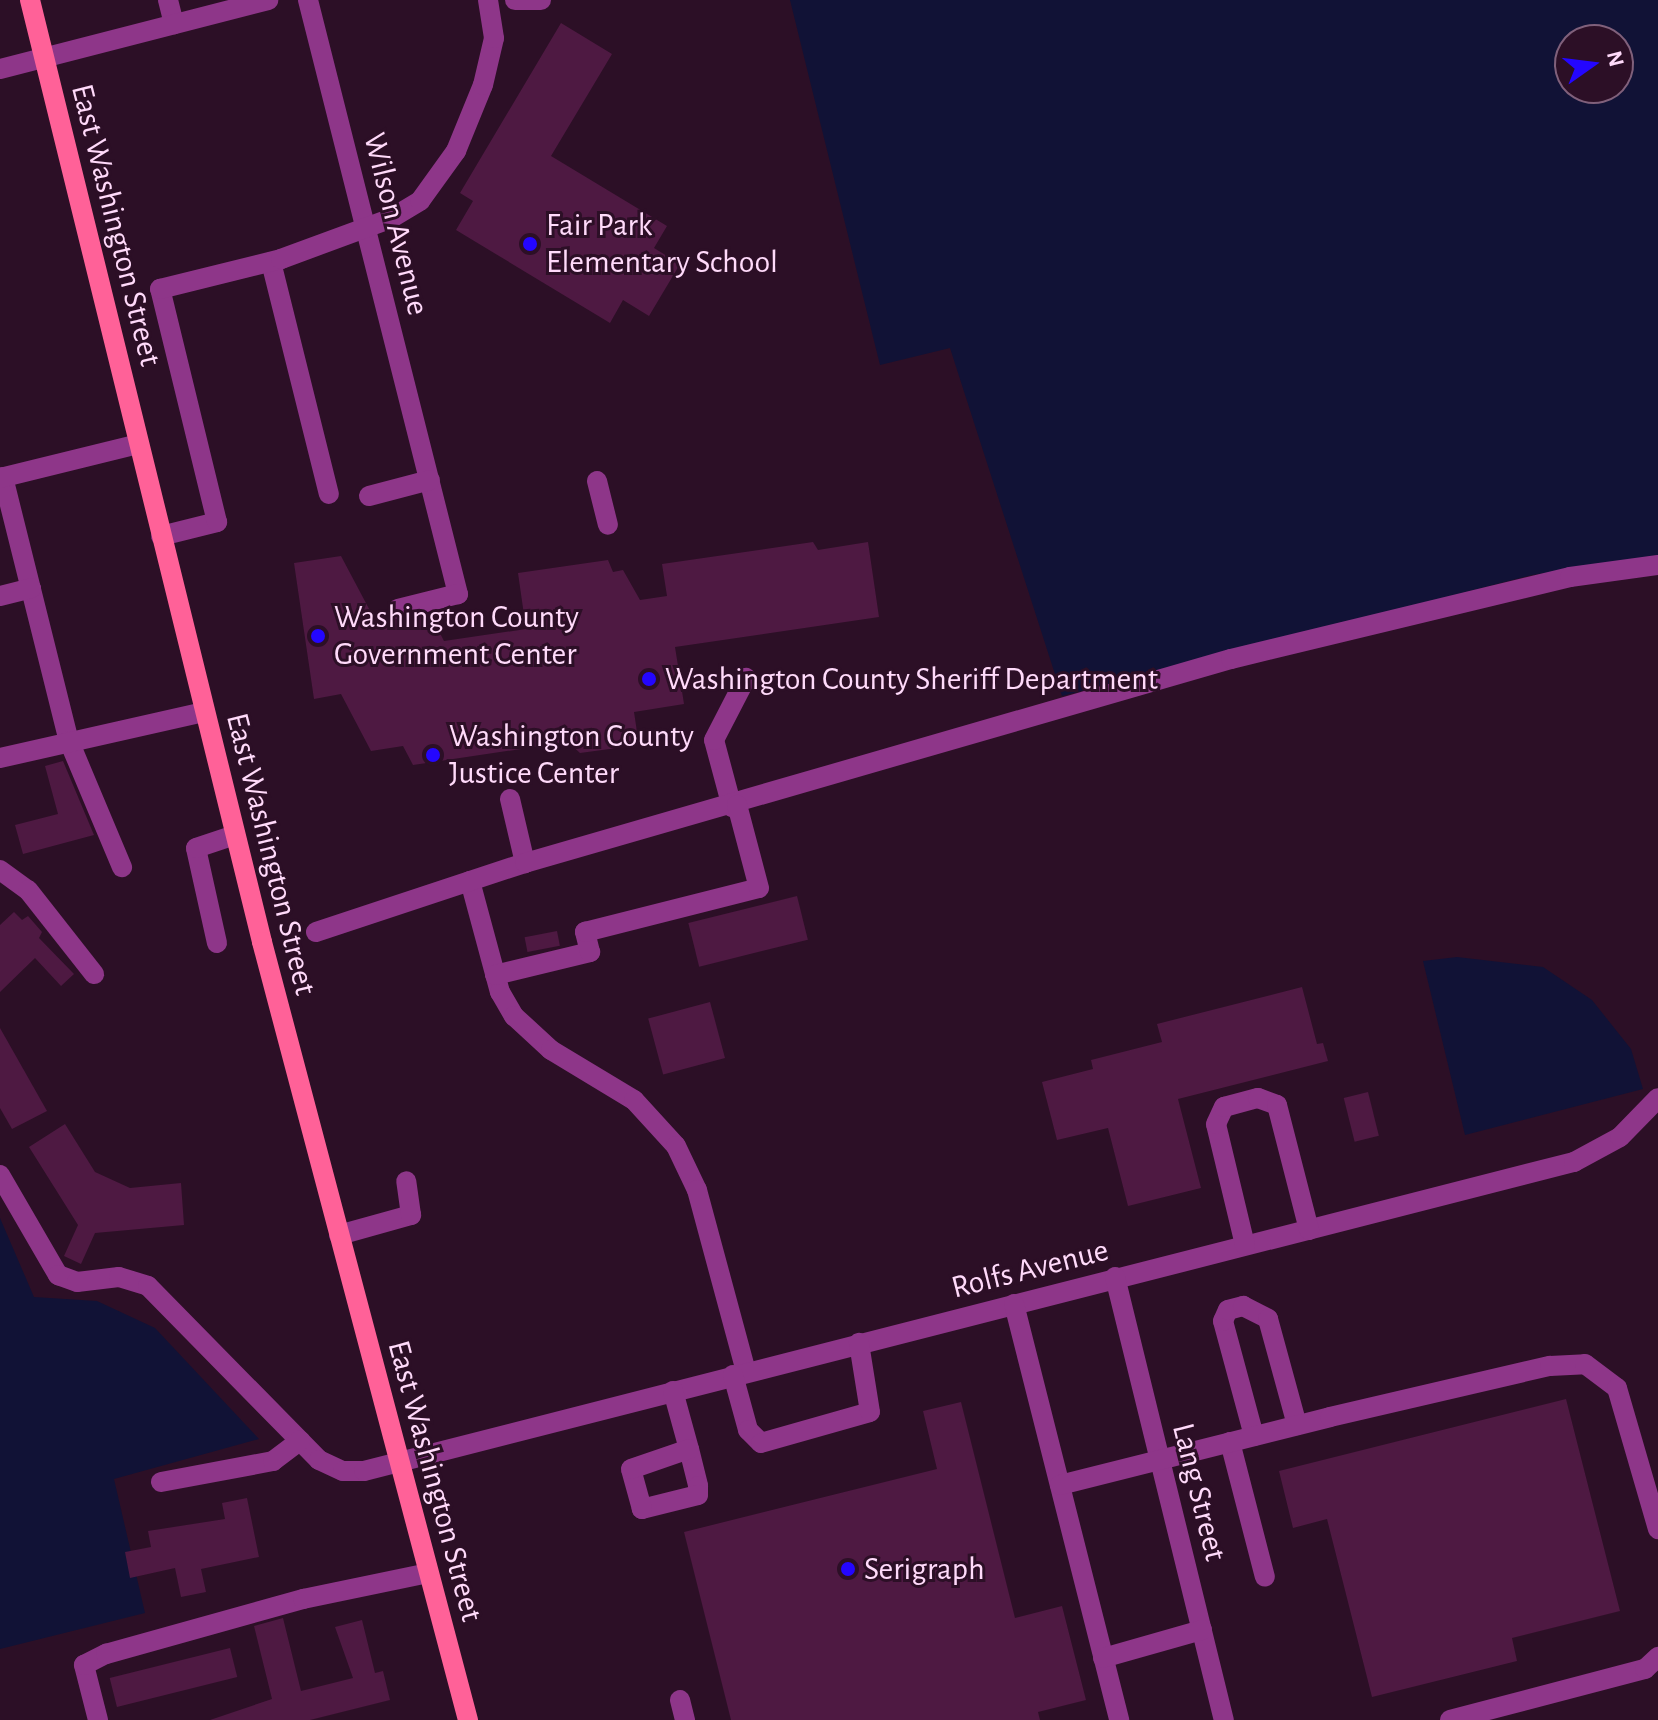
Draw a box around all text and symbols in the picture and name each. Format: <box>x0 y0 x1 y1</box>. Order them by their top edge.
north arrow <box>1554 24 1634 104</box>
text: N <box>1603 49 1628 69</box>
street label: East Washington Street <box>62 80 170 370</box>
street label: Wilson Avenue <box>355 129 437 319</box>
place label: Fair Park Elementary School <box>546 207 778 282</box>
marker: Fair Park Elementary School <box>521 235 539 253</box>
place label: Washington County Government Center <box>334 599 579 674</box>
marker: Washington County Government Center <box>309 627 327 645</box>
place label: Washington County Sheriff Department <box>665 660 1158 698</box>
marker: Washington County Sheriff Department <box>640 670 658 688</box>
street label: East Washington Street <box>217 709 325 999</box>
place label: Washington County Justice Center <box>449 718 694 793</box>
marker: Washington County Justice Center <box>424 746 442 764</box>
street label: Rolfs Avenue <box>948 1231 1112 1307</box>
street label: East Washington Street <box>379 1336 491 1626</box>
street label: Lang Street <box>1163 1419 1235 1565</box>
place label: Serigraph <box>864 1550 985 1588</box>
marker: Serigraph <box>839 1560 857 1578</box>

